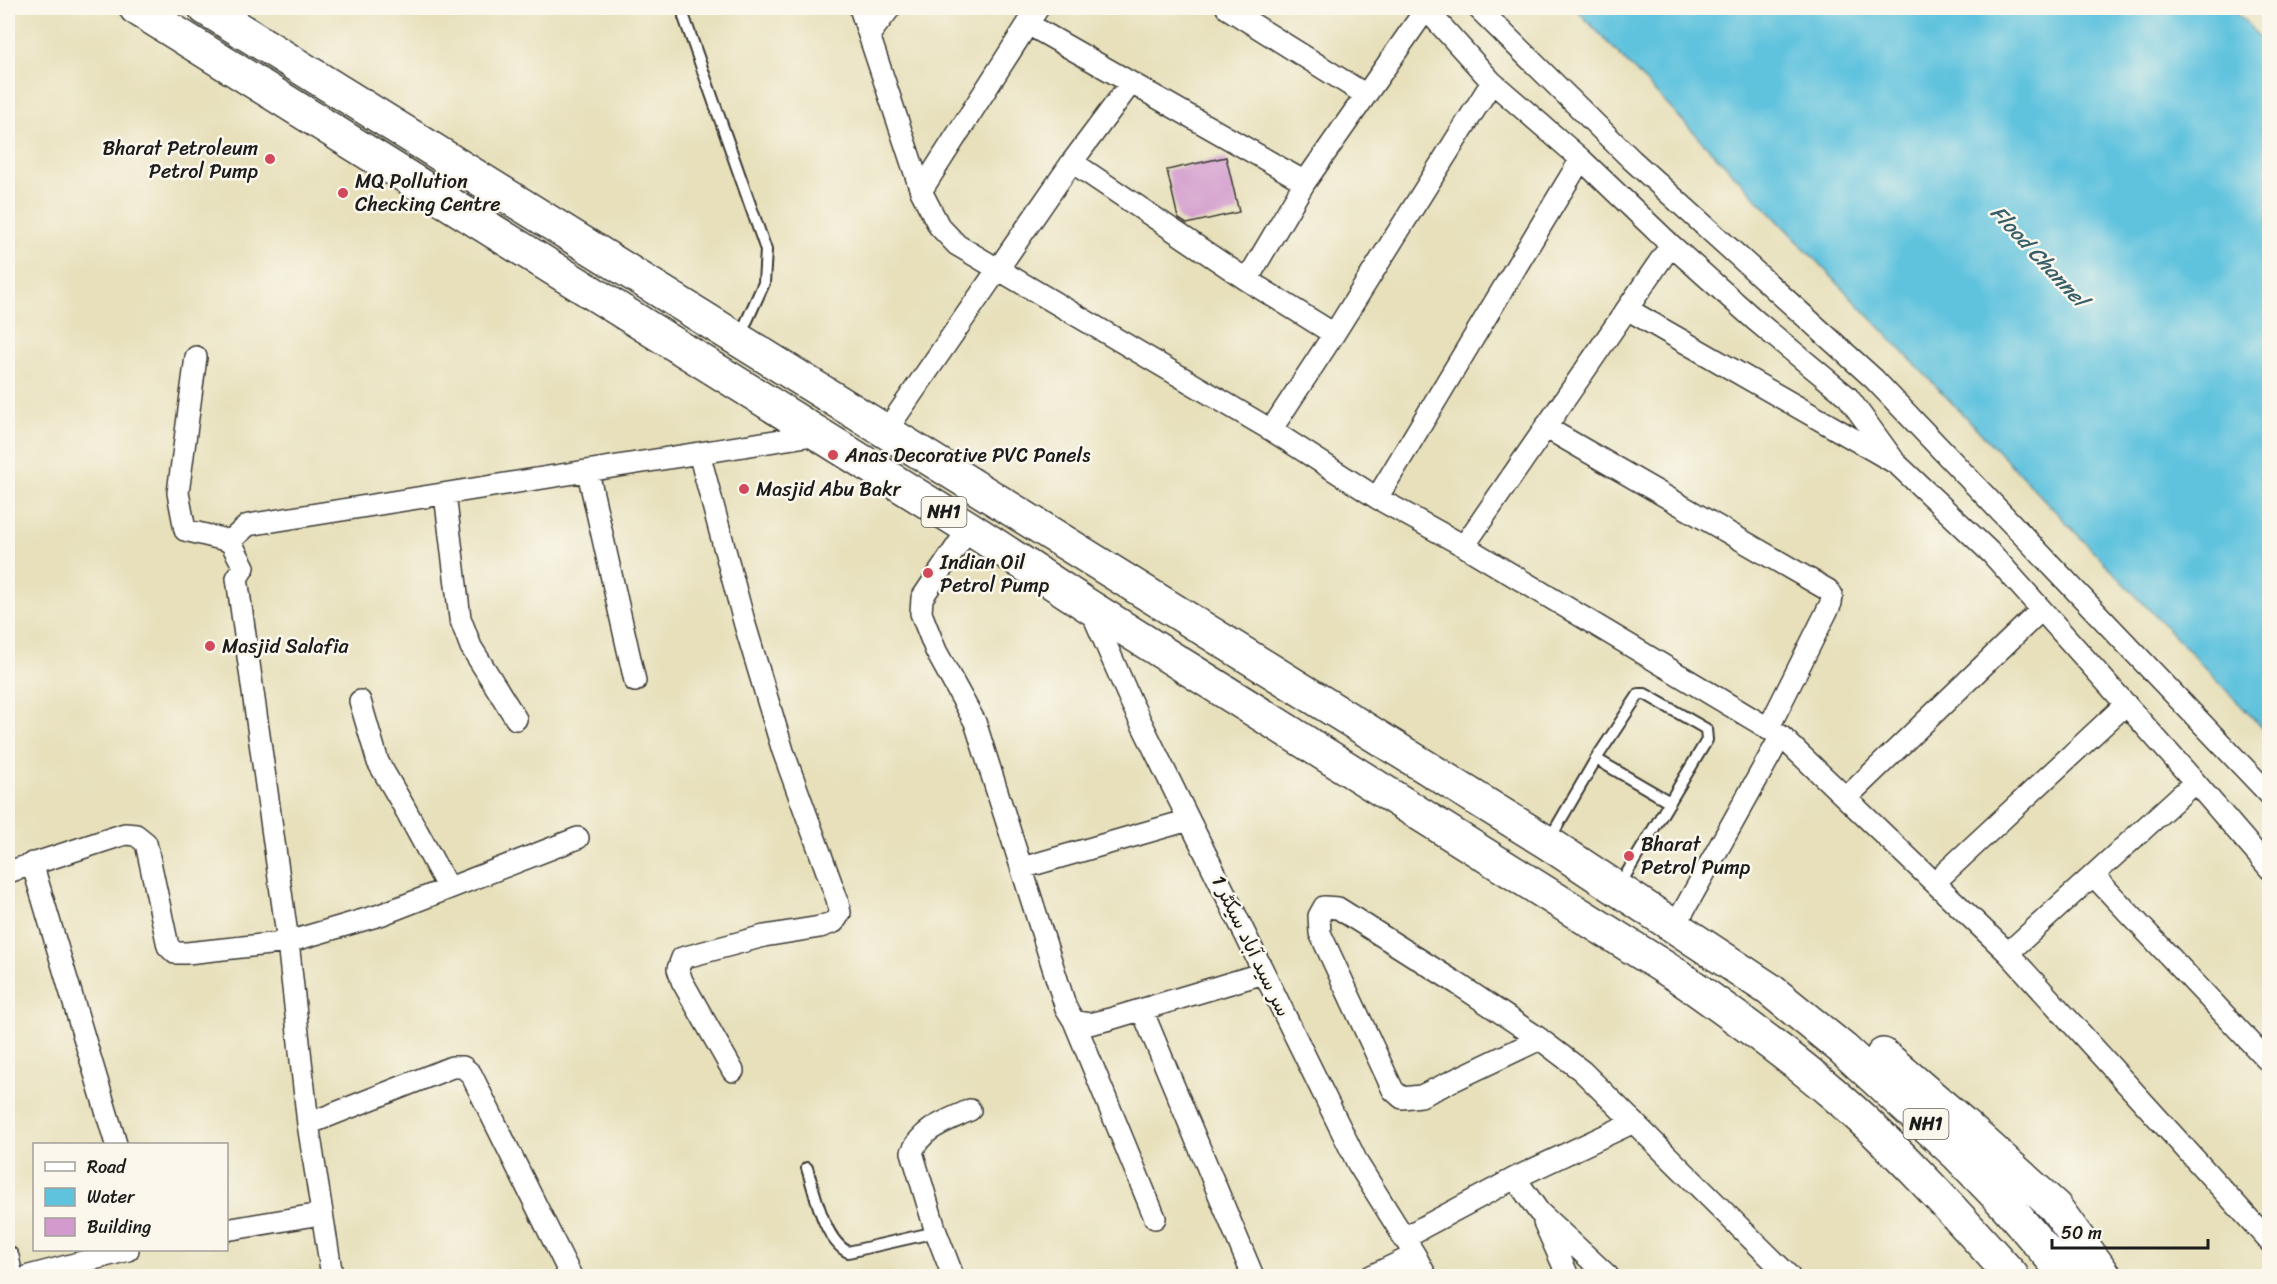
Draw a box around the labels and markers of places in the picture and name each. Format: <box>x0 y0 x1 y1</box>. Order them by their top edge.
place label: Bharat Petroleum Petrol Pump <box>102 131 258 189</box>
marker: Bharat Petroleum Petrol Pump <box>263 152 277 166</box>
place label: MQ Pollution Checking Centre <box>355 164 501 222</box>
marker: MQ Pollution Checking Centre <box>336 186 350 200</box>
place label: Anas Decorative PVC Panels <box>844 438 1091 473</box>
marker: Anas Decorative PVC Panels <box>826 448 840 462</box>
place label: Masjid Abu Bakr <box>756 472 902 507</box>
marker: Masjid Abu Bakr <box>737 482 751 496</box>
place label: Indian Oil Petrol Pump <box>939 545 1050 603</box>
marker: Indian Oil Petrol Pump <box>921 566 935 580</box>
place label: Masjid Salafia <box>222 629 349 664</box>
marker: Masjid Salafia <box>203 639 217 653</box>
place label: Bharat Petrol Pump <box>1641 827 1751 885</box>
marker: Bharat Petrol Pump <box>1622 849 1636 863</box>

